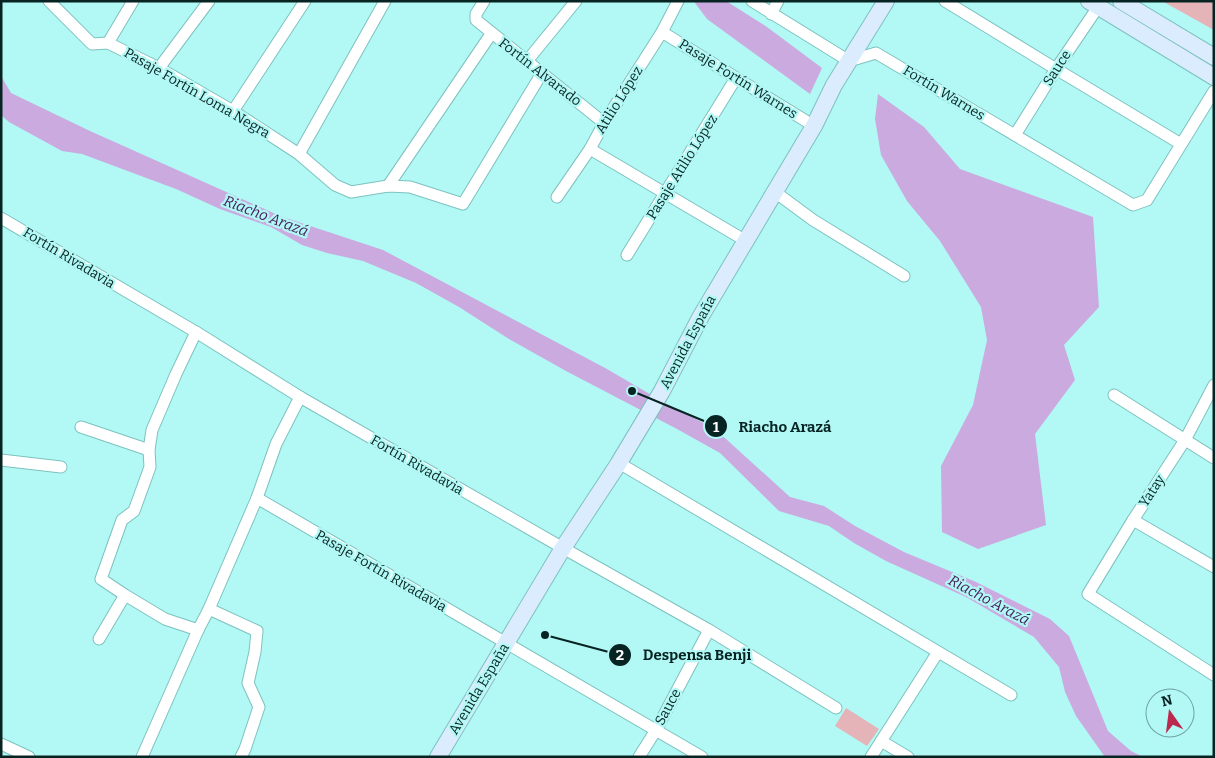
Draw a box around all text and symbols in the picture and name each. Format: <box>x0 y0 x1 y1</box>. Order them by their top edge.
street label: Fortín Alvarado <box>495 34 585 110</box>
street label: Pasaje Fortín Warnes <box>676 36 800 122</box>
street label: Pasaje Fortín Loma Negra <box>121 44 273 142</box>
street label: Sauce <box>1039 47 1075 89</box>
street label: Fortín Warnes <box>900 62 988 124</box>
street label: Atilio López <box>592 63 647 137</box>
street label: Pasaje Atilio López <box>643 111 721 223</box>
water label: Riacho Arazá <box>221 192 311 240</box>
street label: Fortín Rivadavia <box>20 224 118 292</box>
street label: Avenida España <box>656 292 720 392</box>
callout: Riacho Arazá <box>704 411 842 441</box>
text: 1 <box>713 418 720 436</box>
text: Riacho Arazá <box>738 418 832 436</box>
street label: Fortín Rivadavia <box>368 432 467 499</box>
street label: Yatay <box>1135 471 1169 510</box>
street label: Pasaje Fortín Rivadavia <box>312 526 450 616</box>
water label: Riacho Arazá <box>945 571 1033 629</box>
street label: Avenida España <box>445 640 513 738</box>
callout: Despensa Benji <box>608 640 761 670</box>
text: 2 <box>616 646 624 664</box>
text: Despensa Benji <box>643 646 751 664</box>
street label: Sauce <box>651 686 685 728</box>
north arrow <box>1145 688 1195 738</box>
text: N <box>1160 691 1174 710</box>

